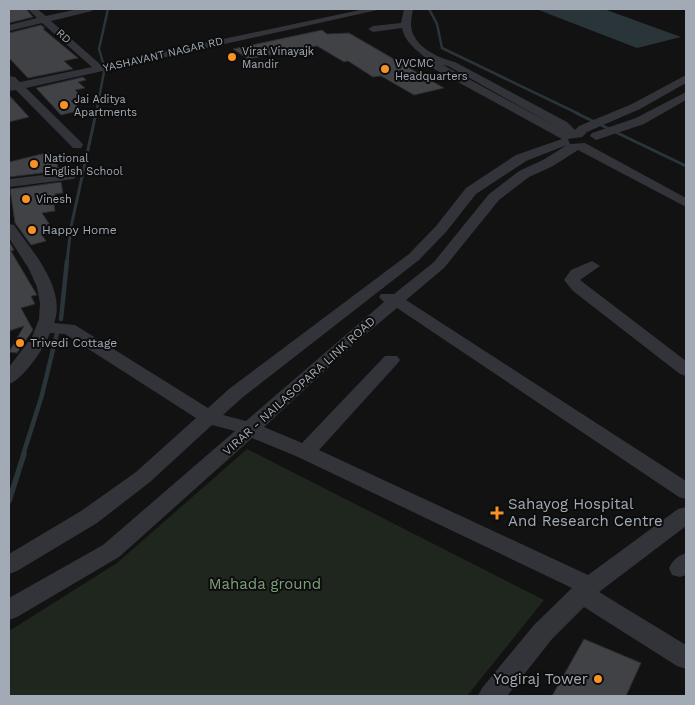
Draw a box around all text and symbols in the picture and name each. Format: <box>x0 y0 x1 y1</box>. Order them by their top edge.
street label: RD <box>54 26 74 46</box>
street label: YASHAVANT NAGAR RD <box>102 34 225 75</box>
place label: Virat Vinayajk Mandir <box>242 45 314 71</box>
marker: Virat Vinayajk Mandir <box>226 51 238 63</box>
place label: VVCMC Headquarters <box>395 57 468 83</box>
marker: VVCMC Headquarters <box>379 63 391 75</box>
place label: Jai Aditya Apartments <box>74 93 137 119</box>
marker: Jai Aditya Apartments <box>58 99 70 111</box>
place label: National English School <box>44 152 124 178</box>
marker: National English School <box>28 158 40 170</box>
marker: Vinesh <box>20 193 32 205</box>
place label: Vinesh <box>36 193 72 206</box>
place label: Happy Home <box>42 223 117 237</box>
marker: Happy Home <box>26 224 38 236</box>
street label: VIRAR - NAILASOPARA LINK ROAD <box>220 314 378 458</box>
place label: Trivedi Cottage <box>30 336 117 350</box>
marker: Trivedi Cottage <box>14 337 26 349</box>
place label: Sahayog Hospital And Research Centre <box>508 495 663 530</box>
marker: Sahayog Hospital And Research Centre <box>490 506 504 520</box>
park label: Mahada ground <box>209 575 321 593</box>
place label: Yogiraj Tower <box>493 670 588 688</box>
marker: Yogiraj Tower <box>592 673 604 685</box>

